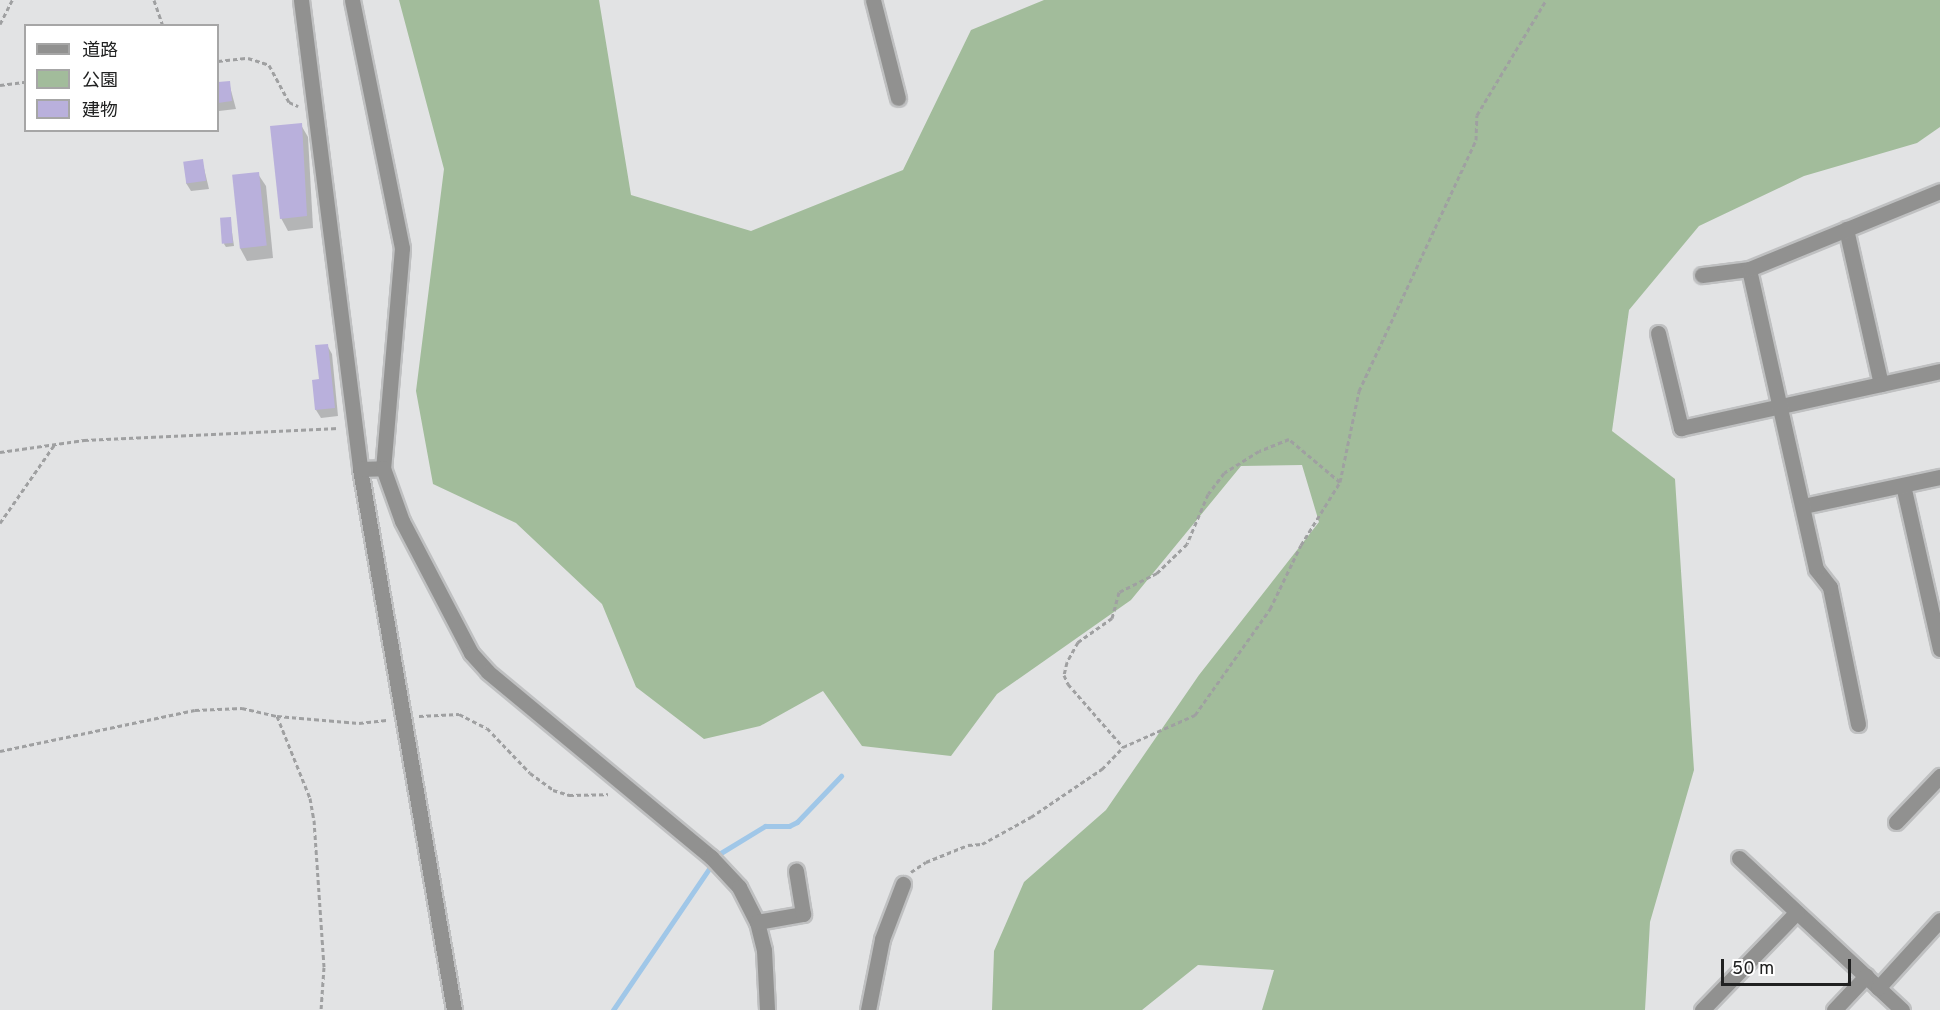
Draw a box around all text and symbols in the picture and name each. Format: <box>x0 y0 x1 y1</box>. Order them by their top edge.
legend <box>24 24 219 132</box>
text: 道路 <box>82 40 118 63</box>
text: 公園 <box>82 70 118 93</box>
text: 建物 <box>82 100 118 123</box>
scale bar <box>1724 947 1854 985</box>
text: 50 m <box>1732 958 1774 981</box>

